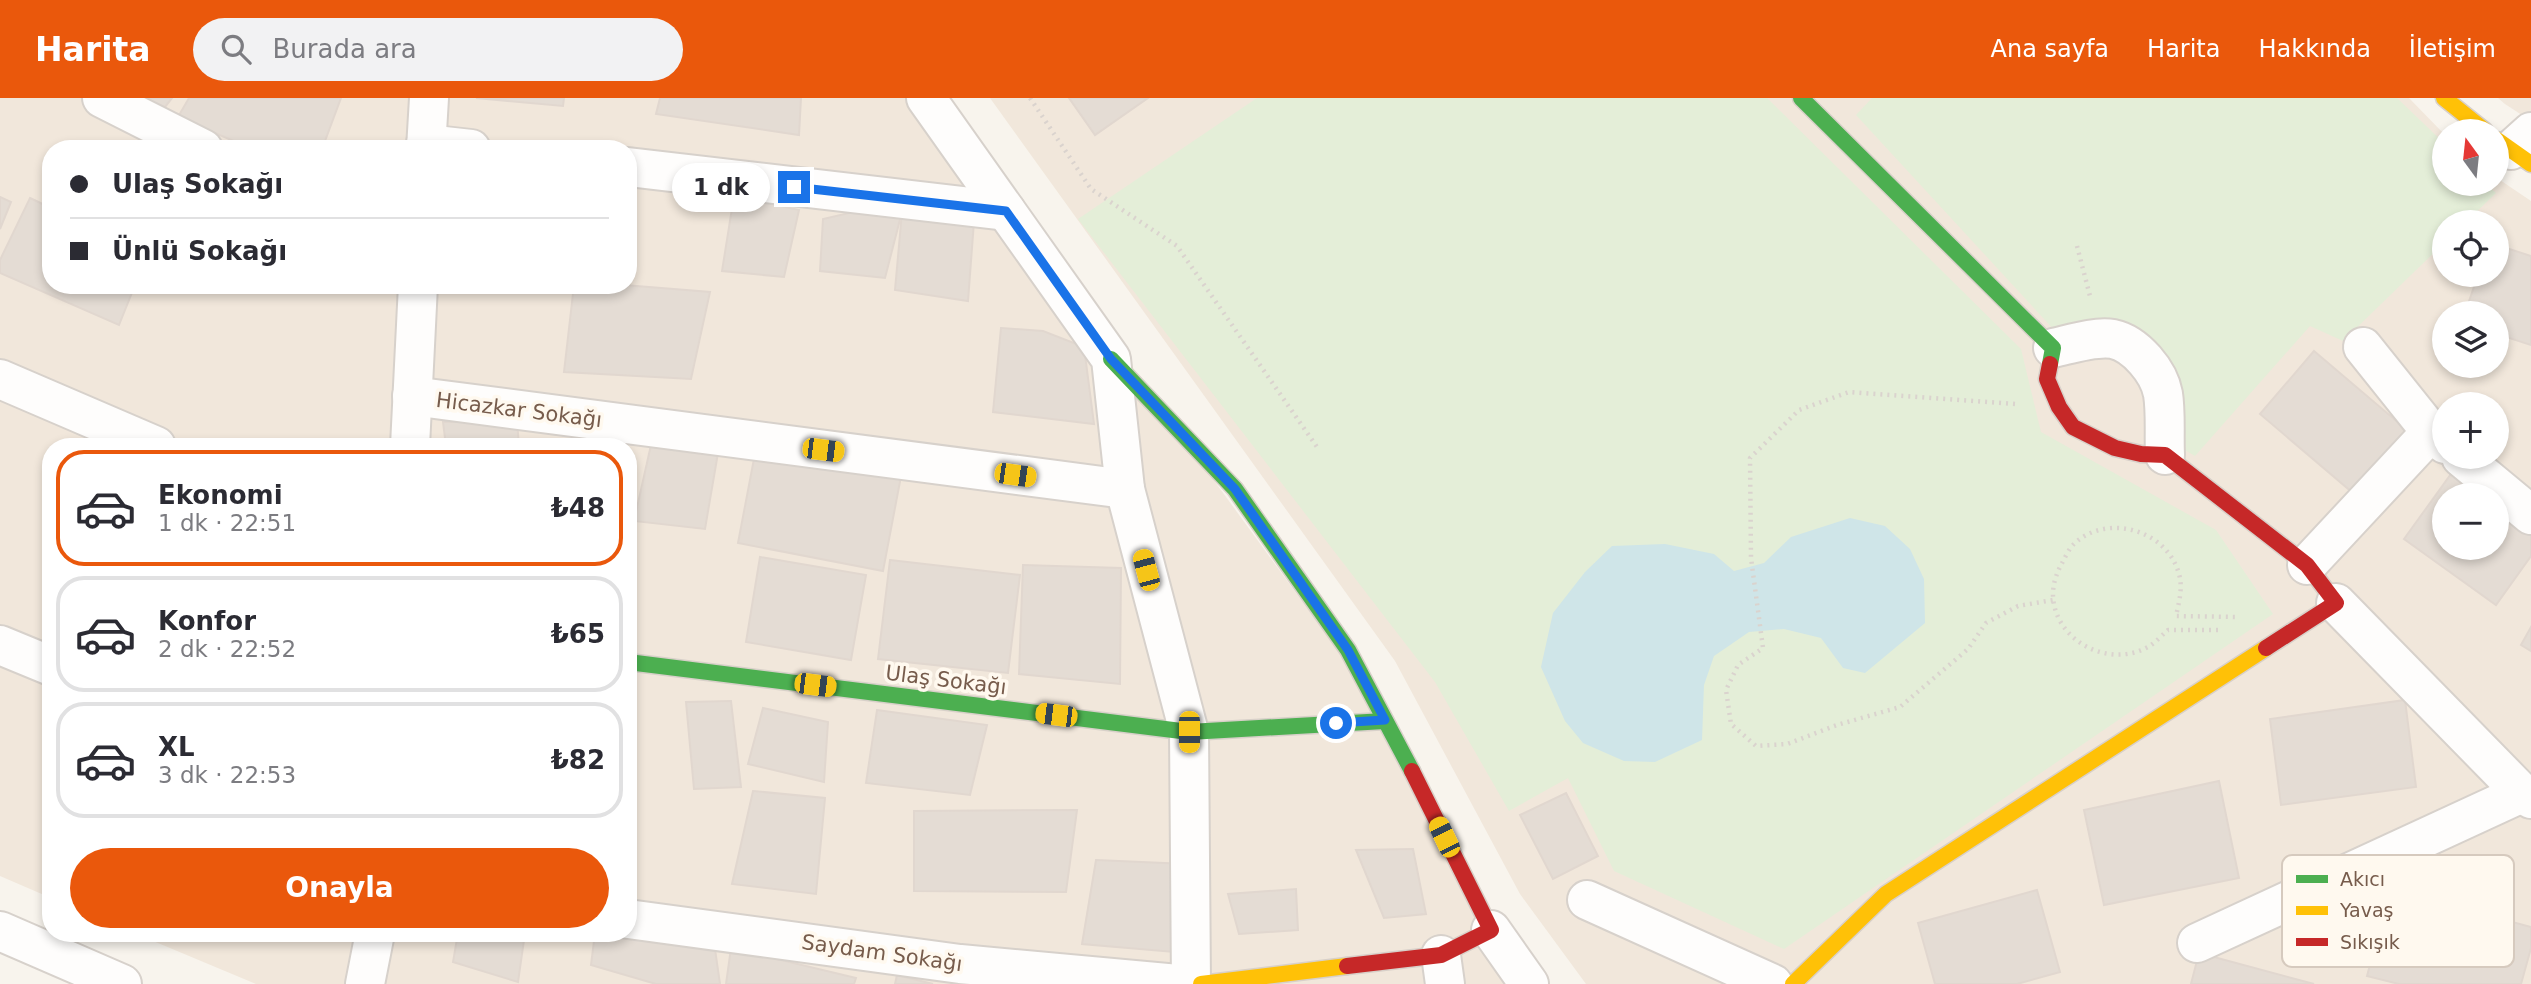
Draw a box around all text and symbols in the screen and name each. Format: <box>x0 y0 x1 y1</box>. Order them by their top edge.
search box <box>193 18 683 81</box>
text: Harita <box>35 30 151 69</box>
icon: search <box>217 30 255 68</box>
text: Burada ara <box>273 34 417 64</box>
text: Ana sayfa <box>1991 35 2109 63</box>
text: Harita <box>2147 35 2220 63</box>
text: Hakkında <box>2258 35 2371 63</box>
text: İletişim <box>2409 35 2496 63</box>
north arrow <box>2432 119 2510 196</box>
map controls <box>2432 119 2509 560</box>
callout: 1 dk <box>672 162 770 212</box>
text: Ulaş Sokağı <box>112 169 283 199</box>
route end <box>778 171 810 203</box>
text: 1 dk <box>693 174 749 200</box>
button: locate <box>2432 210 2509 287</box>
text: Ünlü Sokağı <box>112 236 287 266</box>
button: layers <box>2432 301 2509 378</box>
street label: Hicazkar Sokağı <box>435 388 603 432</box>
button: + <box>2432 392 2509 469</box>
car <box>801 437 846 463</box>
car <box>993 462 1038 488</box>
icon: car <box>74 477 137 540</box>
text: Ekonomi <box>158 480 283 510</box>
button: − <box>2432 483 2509 560</box>
text: ₺48 <box>551 493 605 523</box>
text: 1 dk · 22:51 <box>158 510 296 536</box>
car <box>1131 547 1162 593</box>
icon: car <box>74 603 137 666</box>
text: Konfor <box>158 606 256 636</box>
text: ₺65 <box>551 619 605 649</box>
text: 2 dk · 22:52 <box>158 636 296 662</box>
street label: Ulaş Sokağı <box>884 661 1008 699</box>
car <box>793 672 838 698</box>
car <box>1034 702 1079 728</box>
route start <box>1320 707 1352 739</box>
car <box>1179 711 1200 753</box>
icon: car <box>74 729 137 792</box>
text: XL <box>158 732 195 762</box>
text: ₺82 <box>551 745 605 775</box>
text: 3 dk · 22:53 <box>158 762 296 788</box>
car <box>1426 814 1463 860</box>
button: Onayla <box>70 848 609 928</box>
legend <box>2282 855 2514 967</box>
text: Akıcı <box>2340 868 2385 890</box>
text: Yavaş <box>2339 899 2393 921</box>
street label: Saydam Sokağı <box>800 930 964 976</box>
text: Sıkışık <box>2340 931 2400 953</box>

